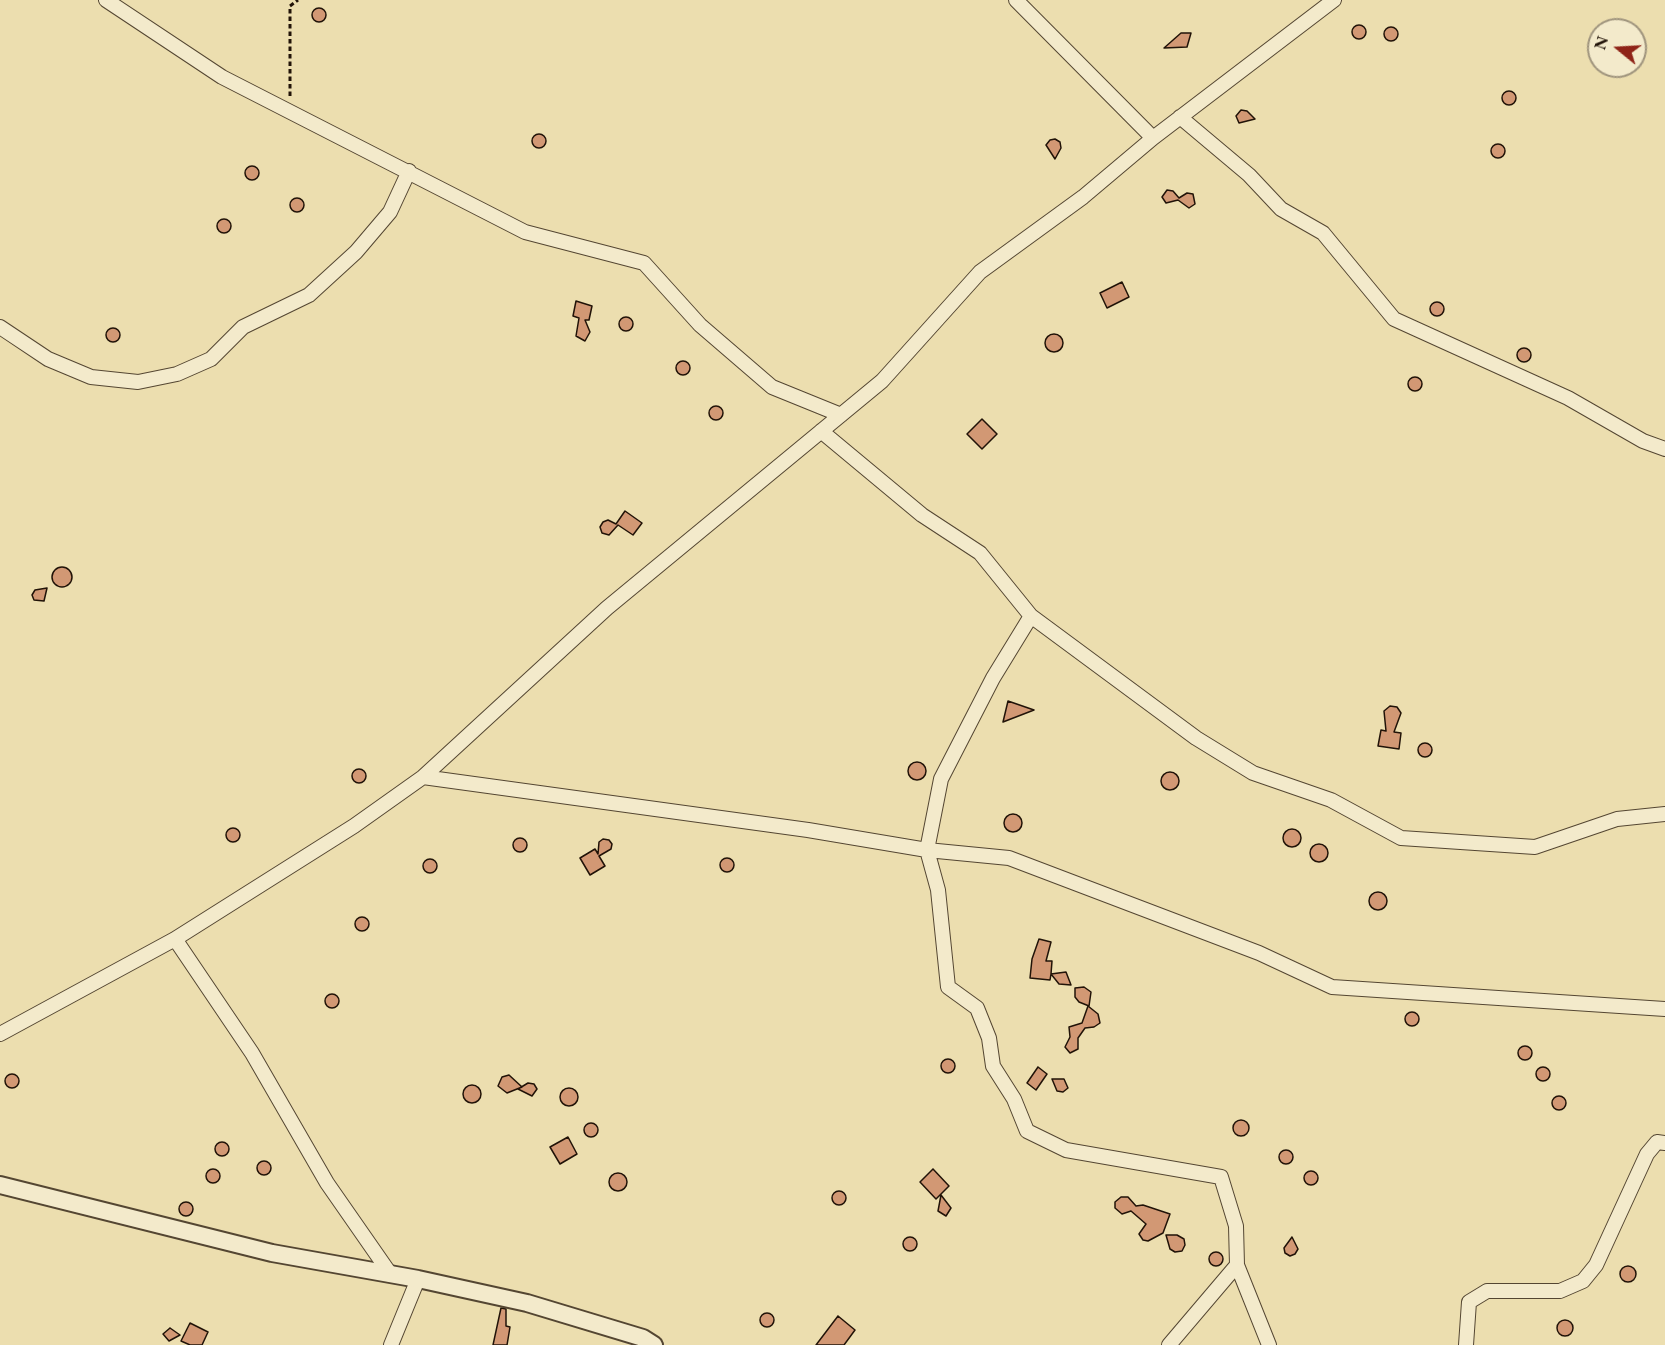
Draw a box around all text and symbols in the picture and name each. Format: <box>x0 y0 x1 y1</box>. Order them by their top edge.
north arrow <box>1587 18 1647 78</box>
text: N <box>1589 34 1613 52</box>

